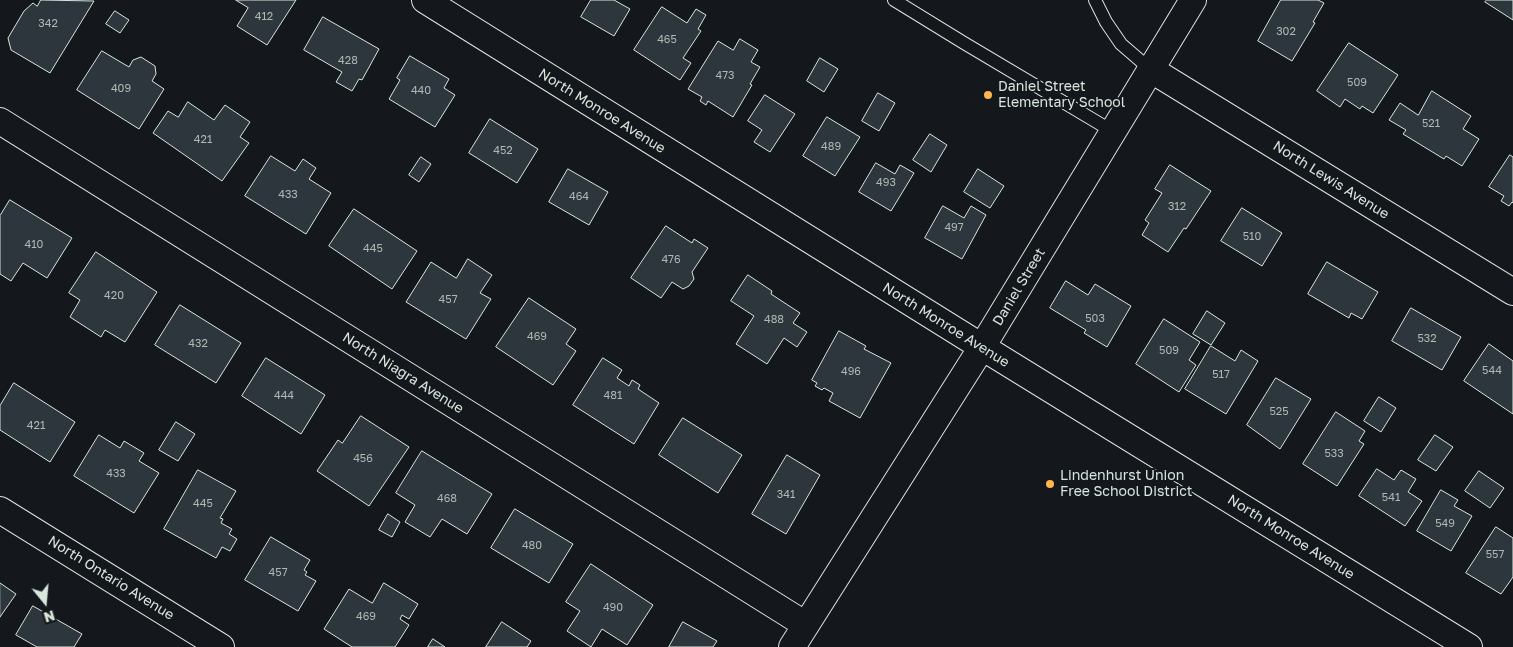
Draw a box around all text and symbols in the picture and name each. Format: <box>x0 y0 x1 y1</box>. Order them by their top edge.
house number: 412 <box>255 10 273 24</box>
house number: 342 <box>38 17 58 31</box>
house number: 302 <box>1276 25 1296 39</box>
house number: 465 <box>657 33 677 47</box>
house number: 428 <box>338 54 358 68</box>
street label: North Monroe Avenue <box>536 65 668 157</box>
house number: 473 <box>716 69 734 83</box>
house number: 509 <box>1347 76 1367 90</box>
place label: Daniel Street Elementary School <box>998 79 1125 111</box>
house number: 409 <box>111 82 131 96</box>
house number: 440 <box>411 84 431 98</box>
marker: Daniel Street Elementary School <box>982 89 994 101</box>
house number: 521 <box>1422 117 1440 131</box>
house number: 421 <box>194 133 212 147</box>
street label: North Lewis Avenue <box>1270 137 1392 223</box>
house number: 489 <box>821 140 841 154</box>
house number: 452 <box>493 144 513 158</box>
house number: 493 <box>876 176 896 190</box>
house number: 433 <box>278 188 298 202</box>
house number: 464 <box>569 190 589 204</box>
house number: 312 <box>1168 200 1186 214</box>
house number: 497 <box>944 221 964 235</box>
house number: 510 <box>1243 230 1261 244</box>
house number: 410 <box>25 238 43 252</box>
house number: 445 <box>363 242 383 256</box>
street label: Daniel Street <box>989 245 1049 329</box>
house number: 476 <box>661 253 681 267</box>
street label: North Monroe Avenue <box>880 279 1012 371</box>
house number: 420 <box>104 289 124 303</box>
house number: 457 <box>439 293 457 307</box>
house number: 503 <box>1085 312 1105 326</box>
house number: 488 <box>764 313 784 327</box>
street label: North Niagra Avenue <box>339 329 467 417</box>
house number: 469 <box>527 330 547 344</box>
house number: 532 <box>1417 332 1437 346</box>
house number: 432 <box>188 337 208 351</box>
house number: 509 <box>1159 344 1179 358</box>
house number: 544 <box>1482 364 1502 378</box>
house number: 496 <box>841 365 861 379</box>
house number: 517 <box>1212 368 1230 382</box>
house number: 444 <box>274 389 294 403</box>
house number: 481 <box>604 389 622 403</box>
house number: 525 <box>1269 405 1289 419</box>
house number: 421 <box>27 419 45 433</box>
house number: 533 <box>1324 447 1344 461</box>
house number: 456 <box>353 452 373 466</box>
house number: 433 <box>106 467 126 481</box>
place label: Lindenhurst Union Free School District <box>1060 468 1192 501</box>
marker: Lindenhurst Union Free School District <box>1044 478 1056 490</box>
house number: 341 <box>777 488 795 502</box>
street label: North Monroe Avenue <box>1225 491 1357 583</box>
house number: 541 <box>1382 491 1400 505</box>
house number: 468 <box>437 492 457 506</box>
house number: 445 <box>193 497 213 511</box>
house number: 549 <box>1435 517 1455 531</box>
street label: North Ontario Avenue <box>45 532 177 624</box>
house number: 480 <box>522 539 542 553</box>
house number: 557 <box>1486 548 1504 562</box>
house number: 457 <box>269 566 287 580</box>
north arrow <box>20 577 70 627</box>
house number: 490 <box>603 601 623 615</box>
house number: 469 <box>356 610 376 624</box>

